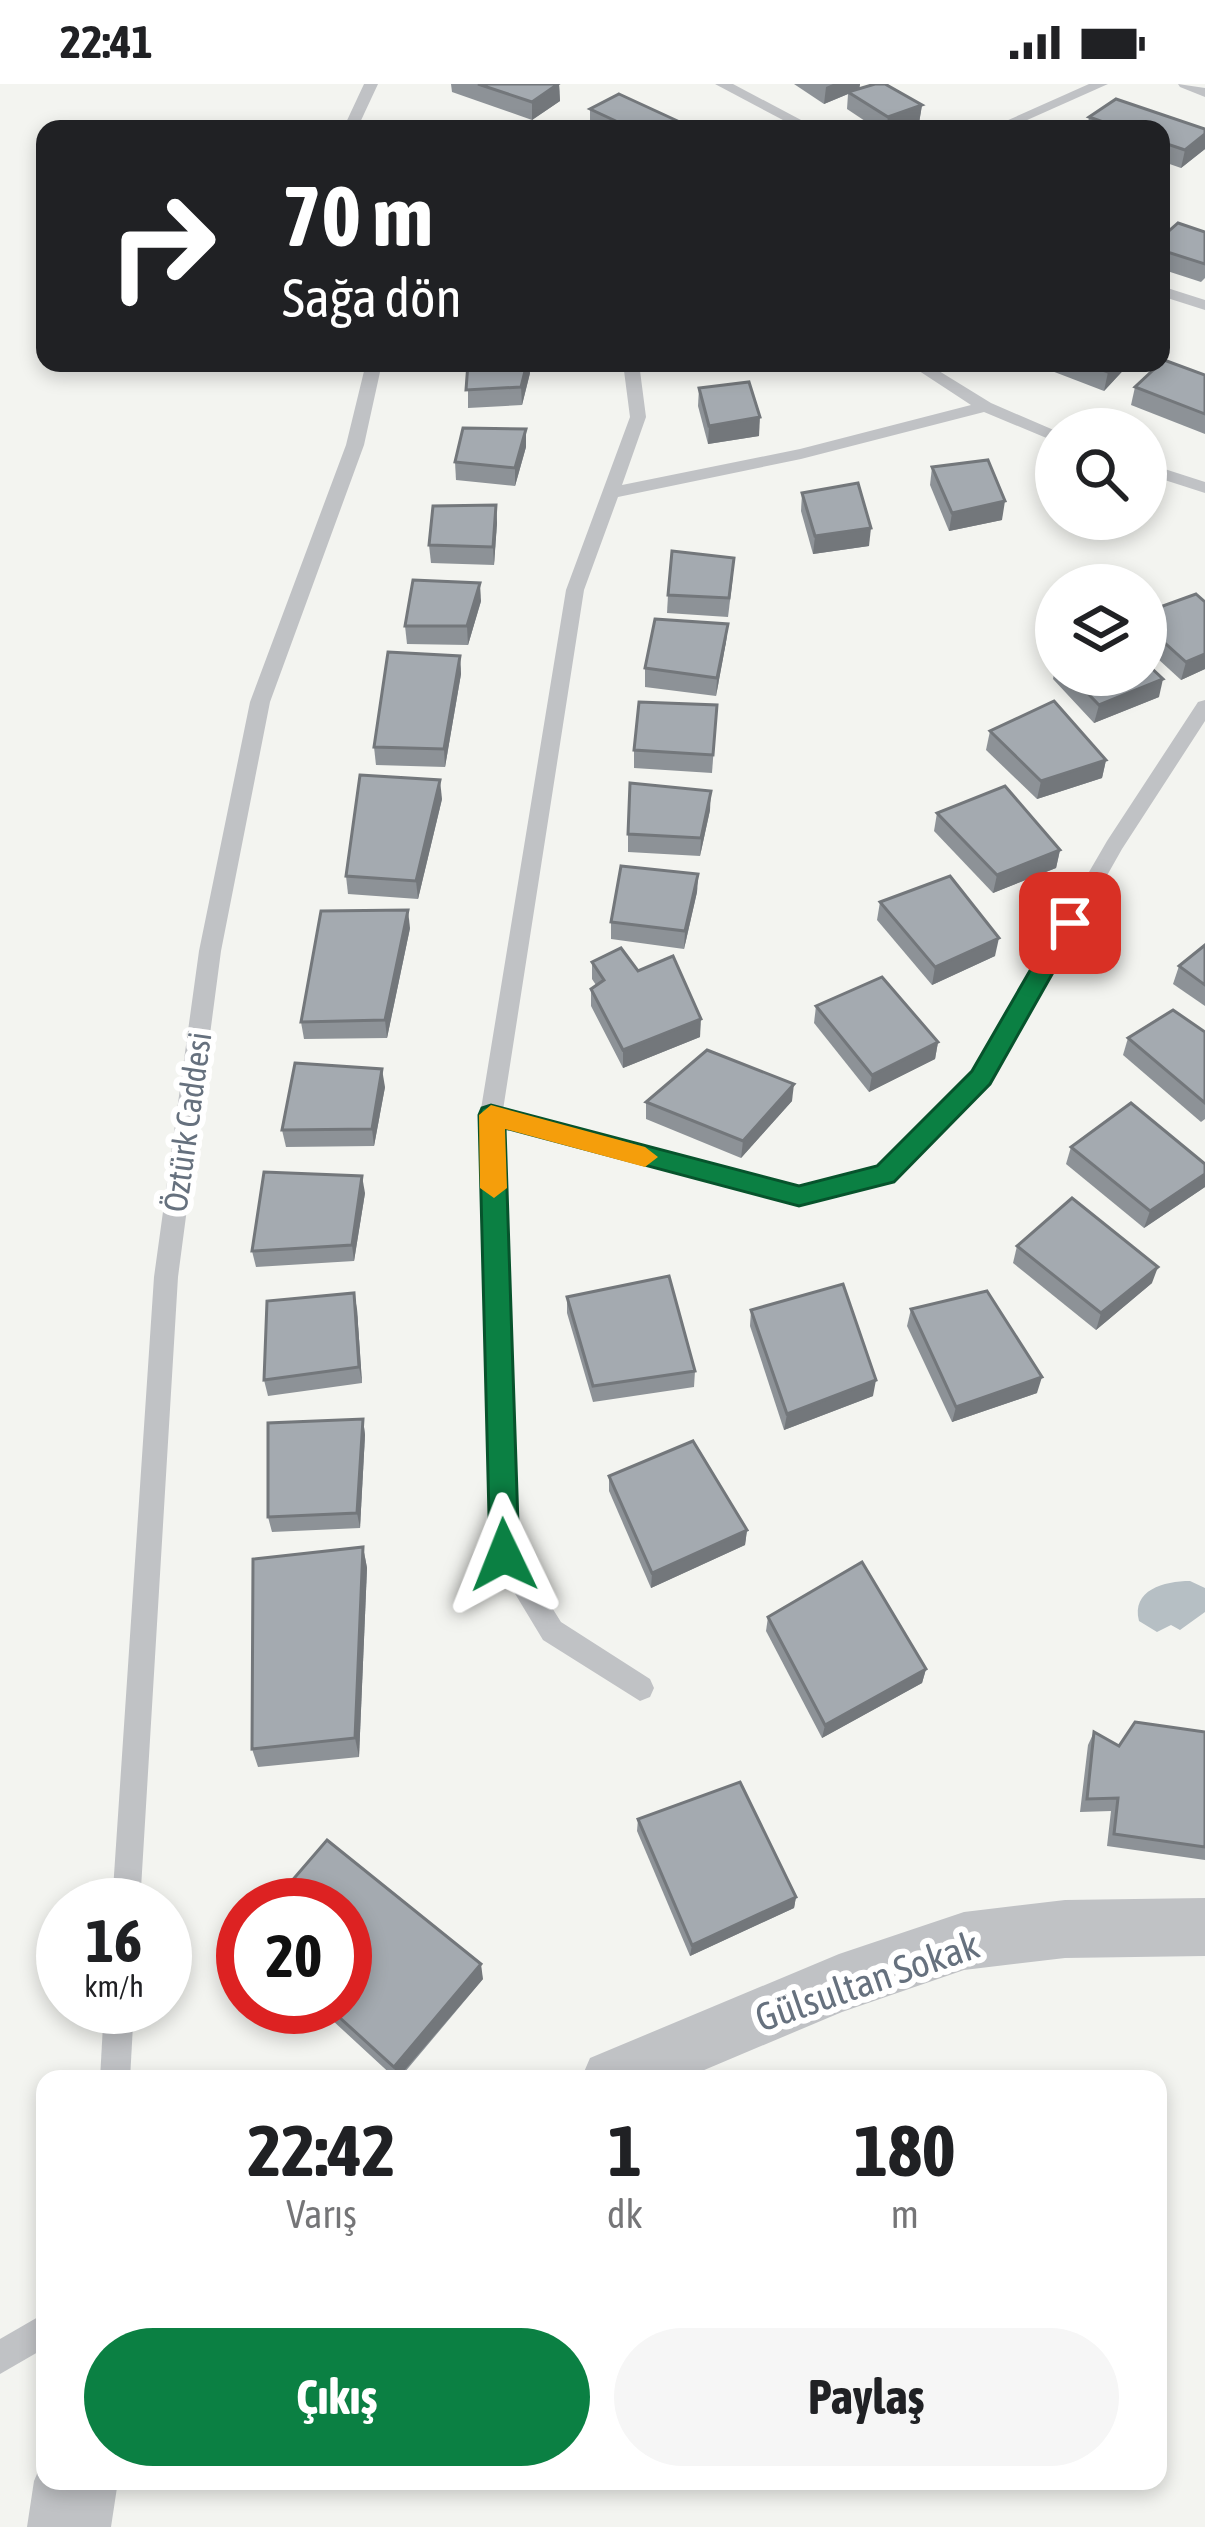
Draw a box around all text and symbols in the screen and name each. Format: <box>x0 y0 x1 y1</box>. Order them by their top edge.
text: 22:41 <box>60 16 153 68</box>
icon: right <box>84 168 240 324</box>
text: 70 m <box>282 168 433 264</box>
text: Sağa dön <box>282 267 462 328</box>
map controls <box>1035 408 1167 696</box>
button: search <box>1035 408 1167 540</box>
button: layers <box>1035 564 1167 696</box>
pin <box>1019 872 1121 974</box>
icon: arrive <box>1037 890 1103 956</box>
street label: Öztürk Caddesi <box>156 1030 218 1214</box>
position arrow <box>441 1492 567 1618</box>
speed limit sign: 20 <box>216 1878 372 2034</box>
text: 16 <box>86 1906 142 1975</box>
street label: Gülsultan Sokak <box>749 1922 985 2040</box>
text: km/h <box>84 1969 144 2003</box>
text: 22:42 <box>247 2109 396 2191</box>
text: 1 <box>608 2109 642 2191</box>
text: 180 <box>854 2109 956 2191</box>
text: Varış <box>286 2192 357 2236</box>
text: dk <box>607 2192 643 2236</box>
text: m <box>891 2192 919 2236</box>
button: Çıkış <box>84 2328 590 2466</box>
button: Paylaş <box>614 2328 1119 2466</box>

